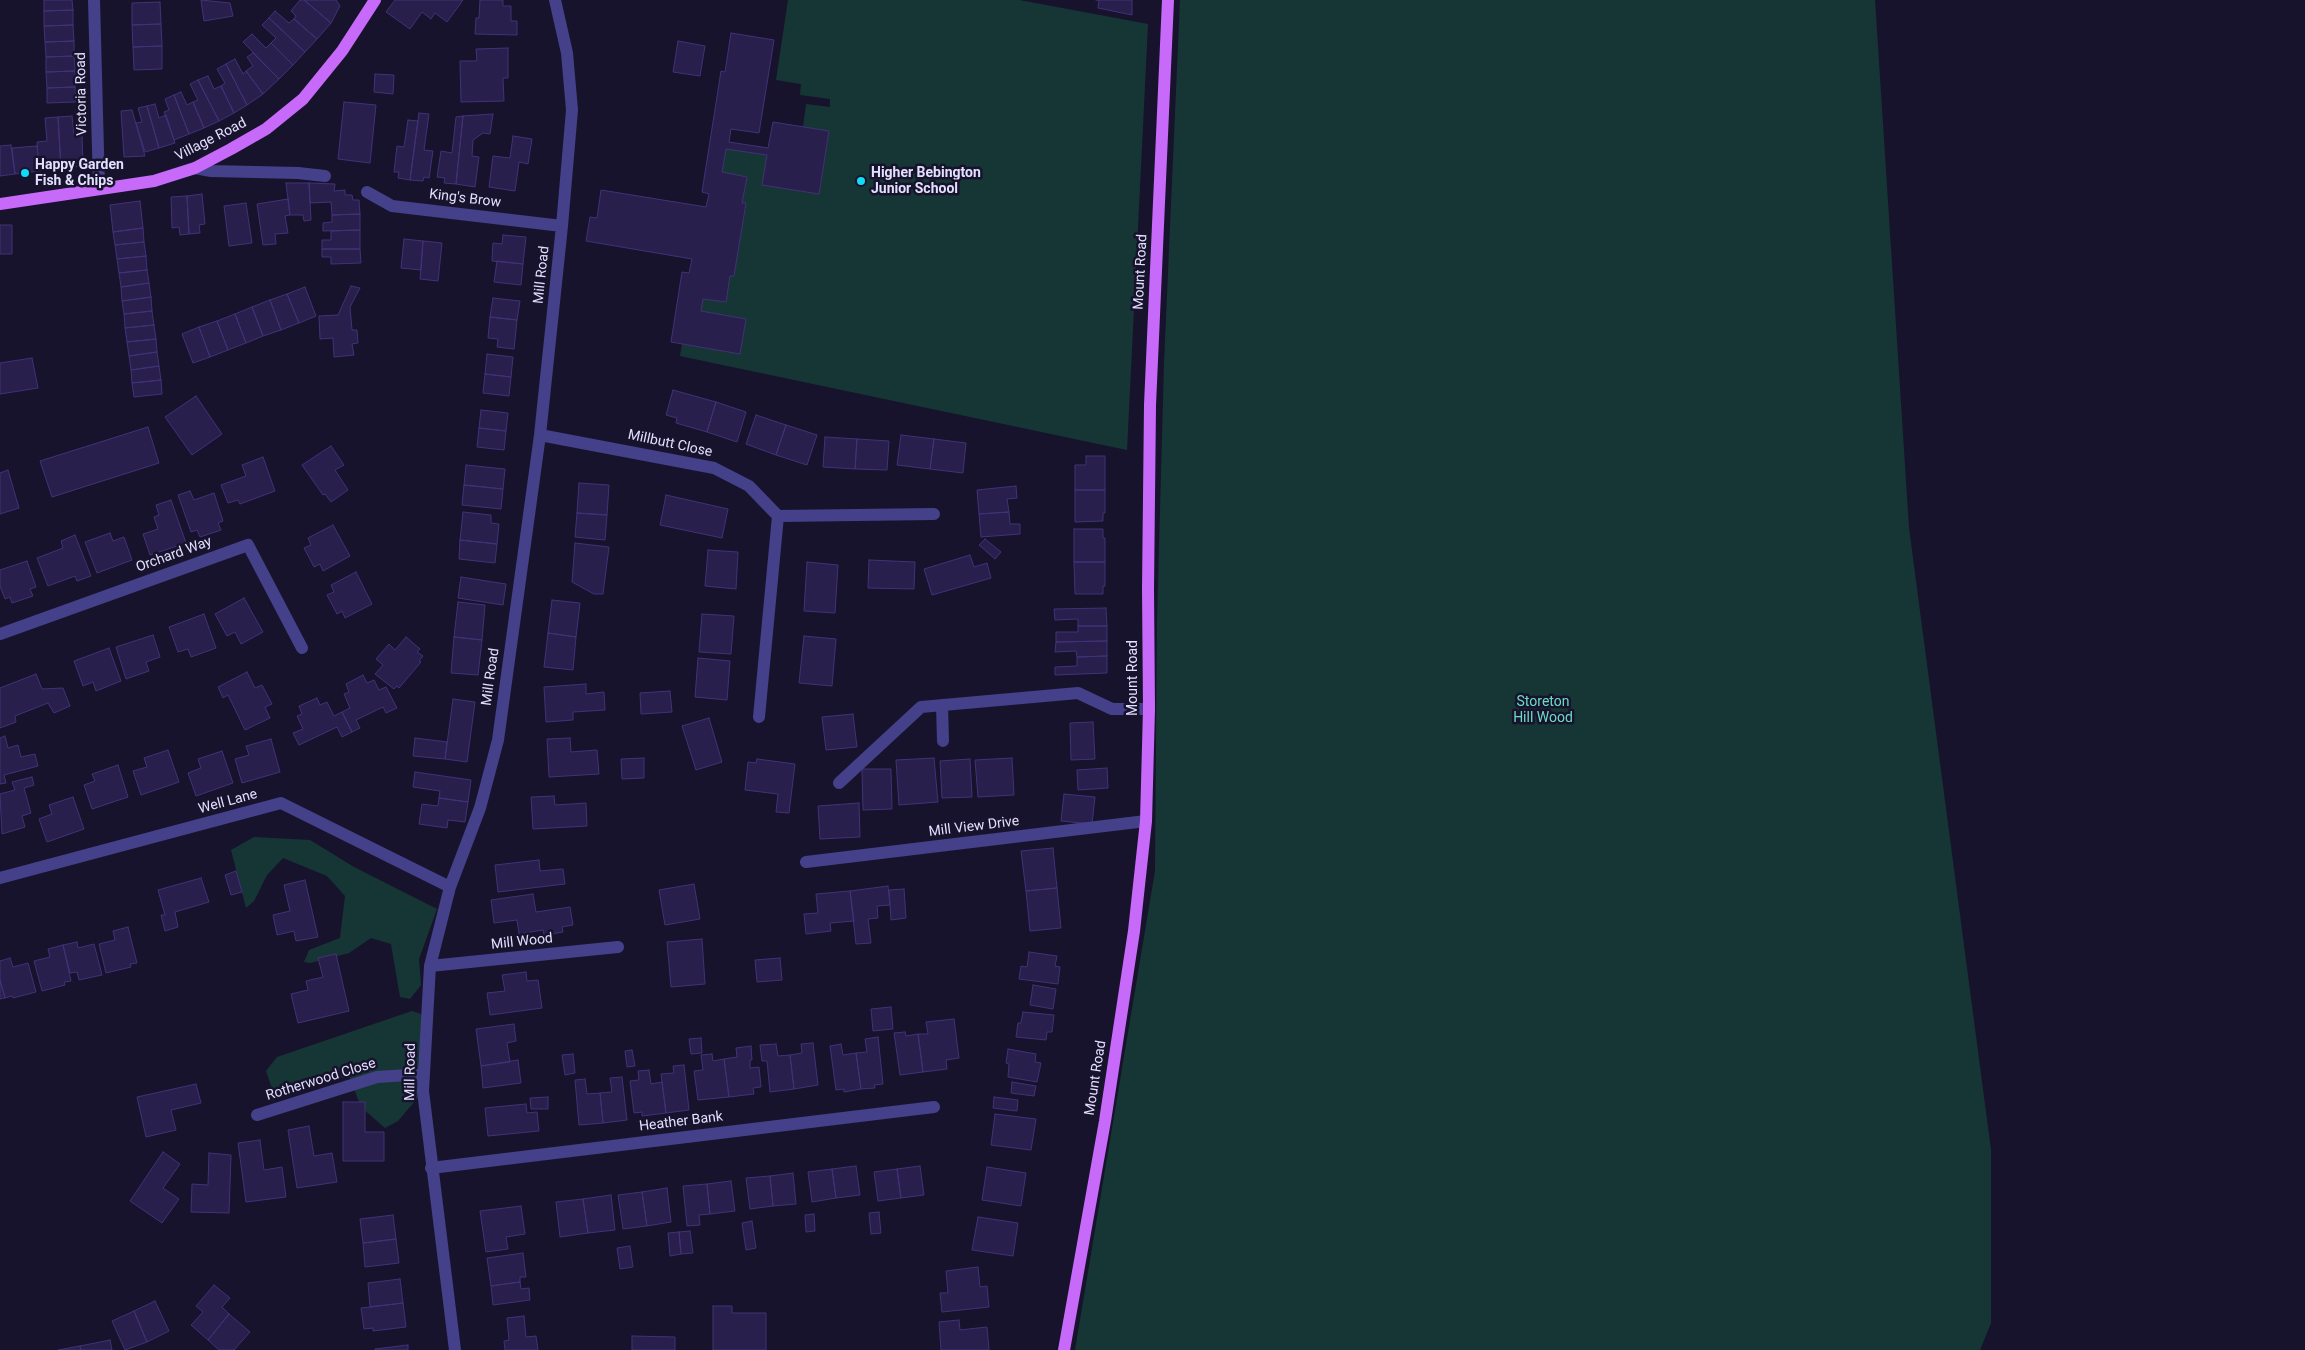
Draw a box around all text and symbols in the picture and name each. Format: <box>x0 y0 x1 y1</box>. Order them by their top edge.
street label: Victoria Road <box>73 52 91 136</box>
street label: Village Road <box>173 115 249 165</box>
place label: Happy Garden Fish & Chips <box>35 157 124 190</box>
place label: Higher Bebington Junior School <box>871 165 981 198</box>
marker: Happy Garden Fish & Chips <box>19 167 31 179</box>
marker: Higher Bebington Junior School <box>855 175 867 187</box>
street label: King's Brow <box>428 186 502 212</box>
street label: Mount Road <box>1131 234 1151 310</box>
street label: Mill Road <box>531 245 553 305</box>
street label: Millbutt Close <box>626 427 714 461</box>
street label: Orchard Way <box>134 534 214 576</box>
street label: Mount Road <box>1125 640 1141 716</box>
street label: Mill Road <box>479 647 503 707</box>
park label: Storeton Hill Wood <box>1513 694 1573 726</box>
street label: Well Lane <box>197 786 259 818</box>
street label: Mill View Drive <box>928 813 1020 841</box>
street label: Mill Wood <box>490 930 554 954</box>
street label: Mount Road <box>1082 1039 1110 1117</box>
street label: Mill Road <box>402 1043 420 1101</box>
street label: Rotherwood Close <box>264 1055 378 1105</box>
street label: Heather Bank <box>638 1109 724 1135</box>

